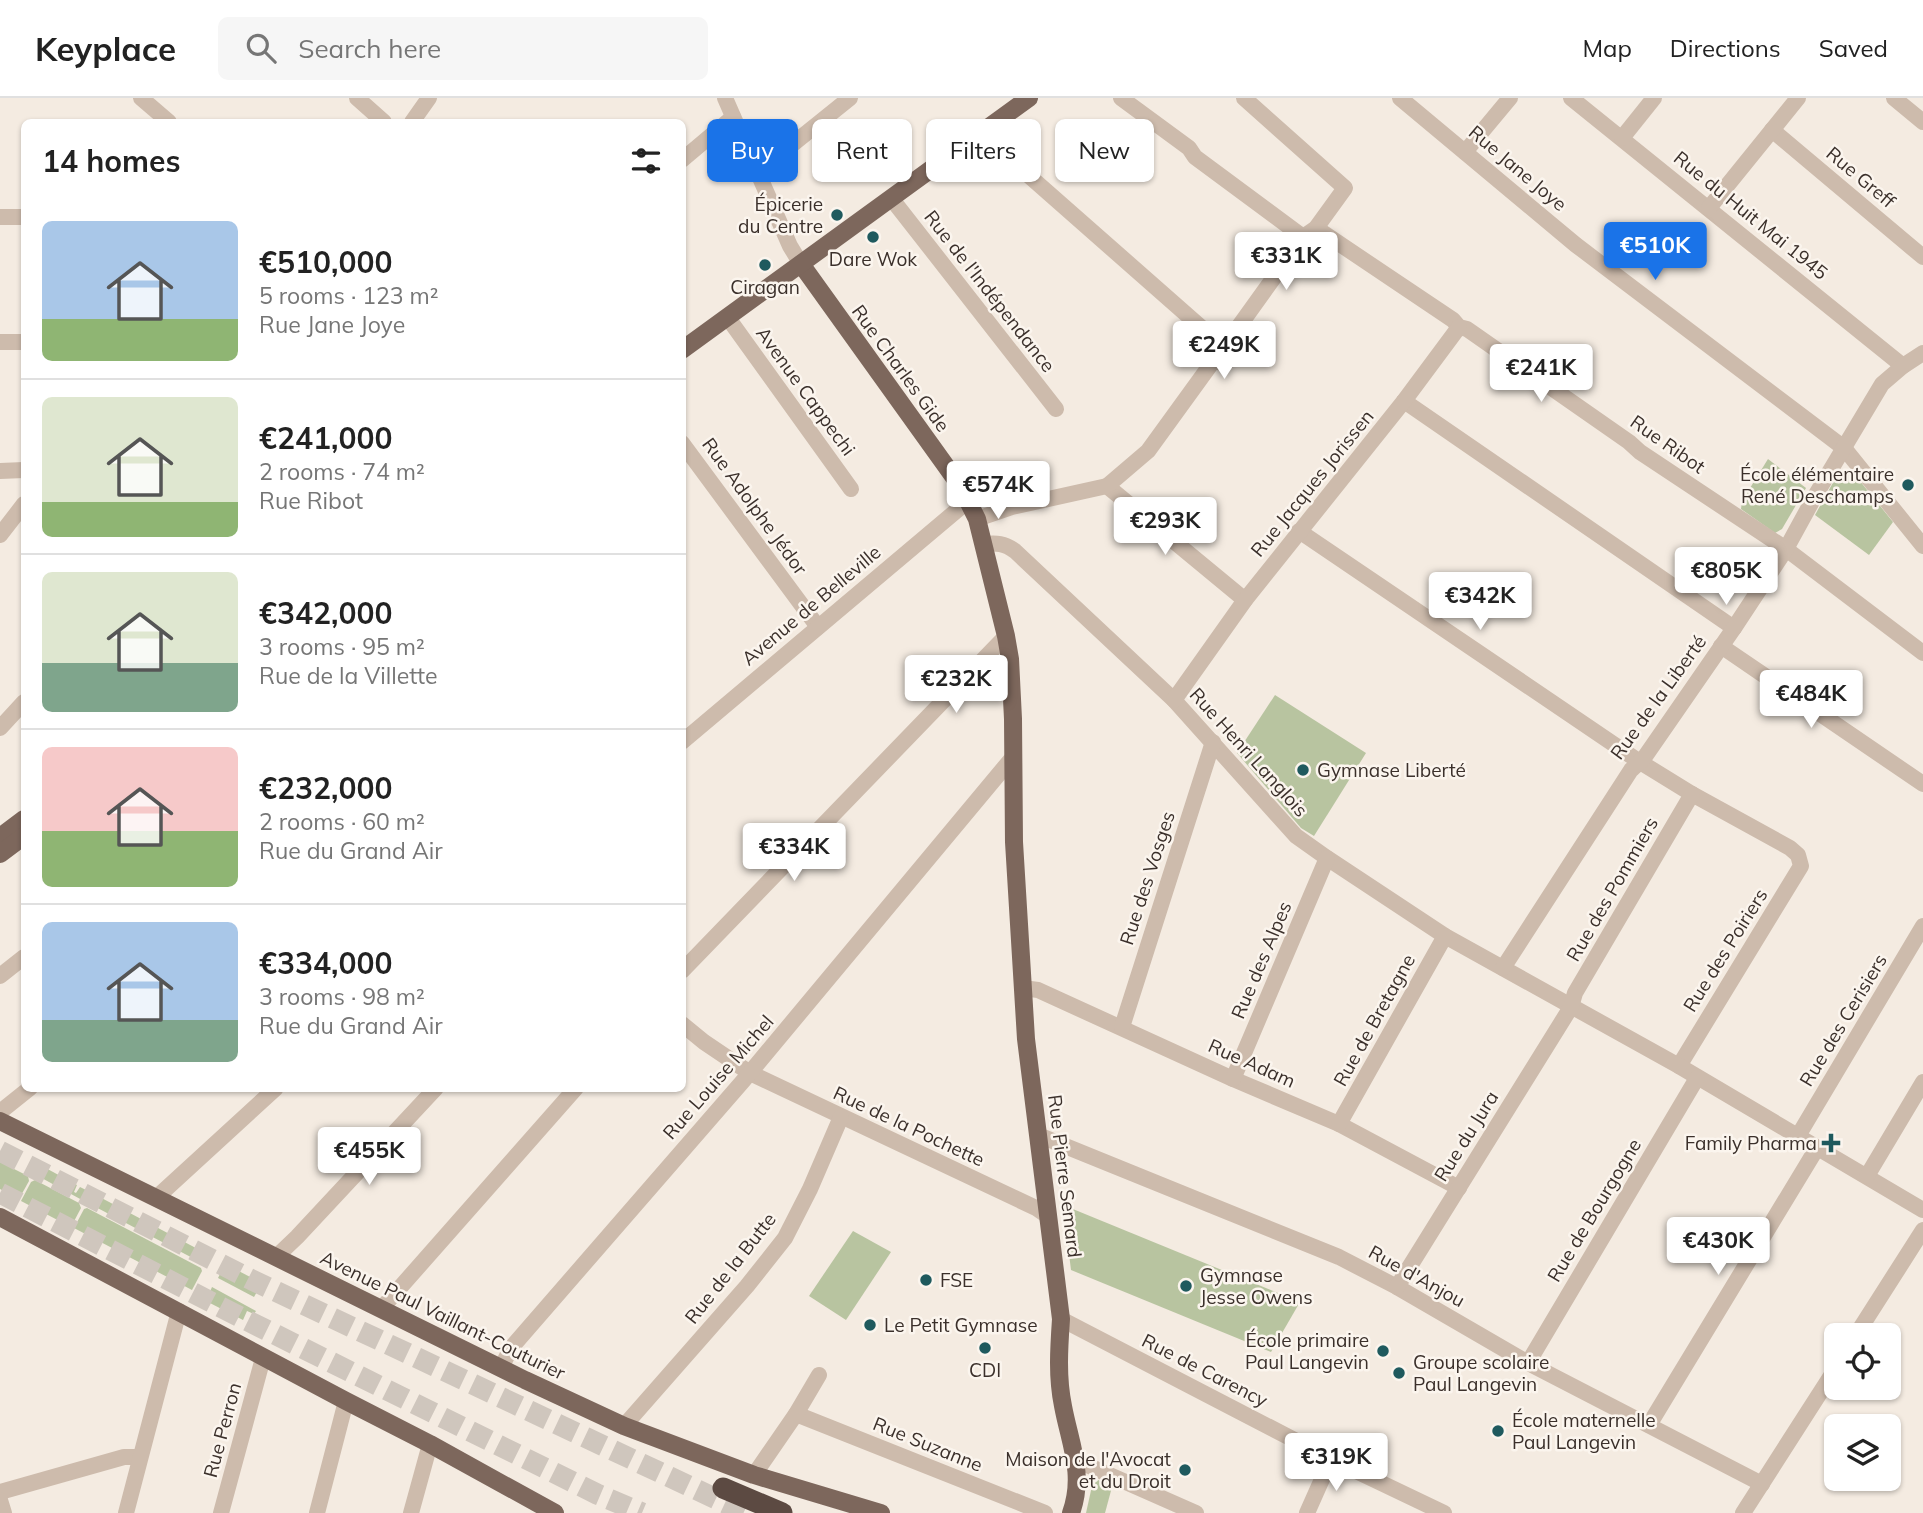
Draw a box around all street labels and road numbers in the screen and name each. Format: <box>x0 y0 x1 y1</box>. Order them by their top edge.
street label: Rue Jane Joye <box>1464 120 1572 216</box>
street label: Rue Greff <box>1822 141 1901 213</box>
street label: Rue du Huit Mai 1945 <box>1669 146 1833 284</box>
street label: Rue de l'Indépendance <box>919 205 1061 377</box>
street label: Rue Charles Gide <box>847 300 955 436</box>
street label: Avenue Cappechi <box>751 322 861 460</box>
street label: Rue Jacques Jorissen <box>1245 405 1379 561</box>
street label: Rue Ribot <box>1626 410 1710 479</box>
street label: Rue Adolphe Jédor <box>697 433 813 579</box>
street label: Avenue de Belleville <box>737 540 885 670</box>
street label: Rue de la Liberté <box>1605 630 1711 764</box>
street label: Rue Henri Langlois <box>1185 682 1313 822</box>
street label: Rue des Vosges <box>1114 808 1180 948</box>
street label: Rue des Pommiers <box>1561 813 1663 965</box>
street label: Rue des Poiriers <box>1678 884 1772 1016</box>
street label: Rue des Alpes <box>1225 898 1297 1022</box>
street label: Rue des Cerisiers <box>1794 949 1892 1091</box>
street label: Rue de Bretagne <box>1328 950 1420 1090</box>
street label: Rue Louise Michel <box>657 1010 779 1144</box>
street label: Rue Adam <box>1205 1033 1299 1093</box>
street label: Rue de la Pochette <box>830 1080 988 1172</box>
street label: Rue du Jura <box>1429 1086 1503 1186</box>
street label: Rue Pierre Semard <box>1043 1093 1087 1259</box>
street label: Rue de Bourgogne <box>1542 1134 1646 1286</box>
street label: Rue de la Butte <box>679 1208 781 1328</box>
street label: Rue d'Anjou <box>1365 1240 1469 1312</box>
street label: Avenue Paul Vaillant-Couturier <box>317 1245 569 1385</box>
street label: Rue de Carency <box>1138 1328 1272 1412</box>
street label: Rue Perron <box>198 1380 246 1480</box>
street label: Rue Suzanne <box>870 1411 986 1477</box>

